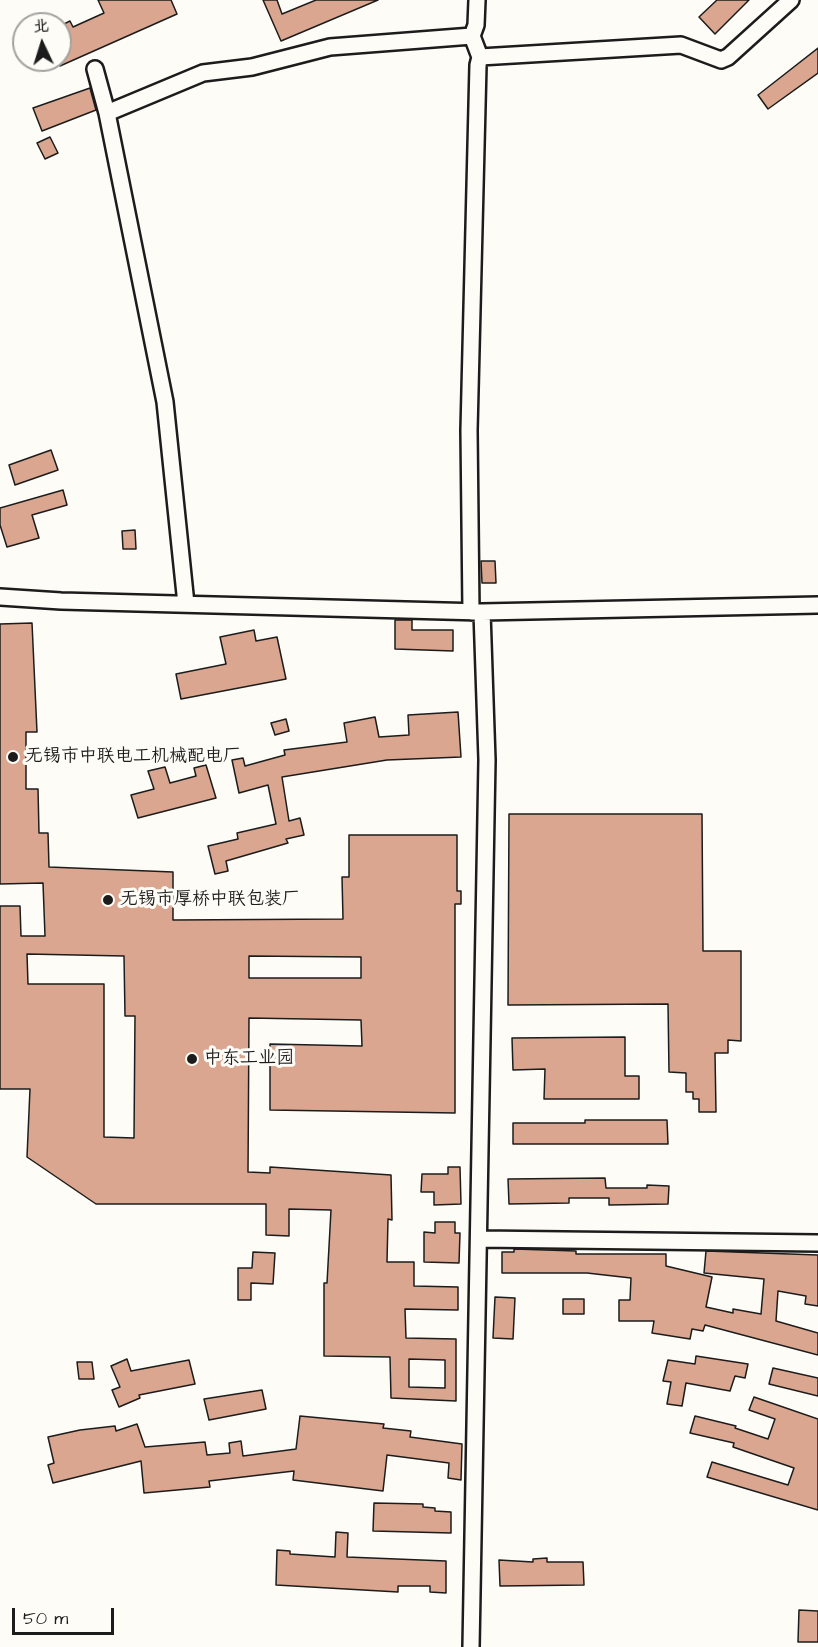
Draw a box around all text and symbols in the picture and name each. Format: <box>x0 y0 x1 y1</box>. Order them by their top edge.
north arrow <box>12 12 72 72</box>
text: 北 <box>32 15 50 38</box>
place label: 无锡市中联电工机械配电厂 <box>25 746 241 768</box>
marker: 无锡市中联电工机械配电厂 <box>6 750 20 764</box>
place label: 无锡市厚桥中联包装厂 <box>120 889 300 911</box>
marker: 无锡市厚桥中联包装厂 <box>101 893 115 907</box>
place label: 中东工业园 <box>204 1048 294 1070</box>
marker: 中东工业园 <box>185 1052 199 1066</box>
scale bar <box>15 1596 117 1634</box>
text: 50 m <box>23 1606 68 1631</box>

